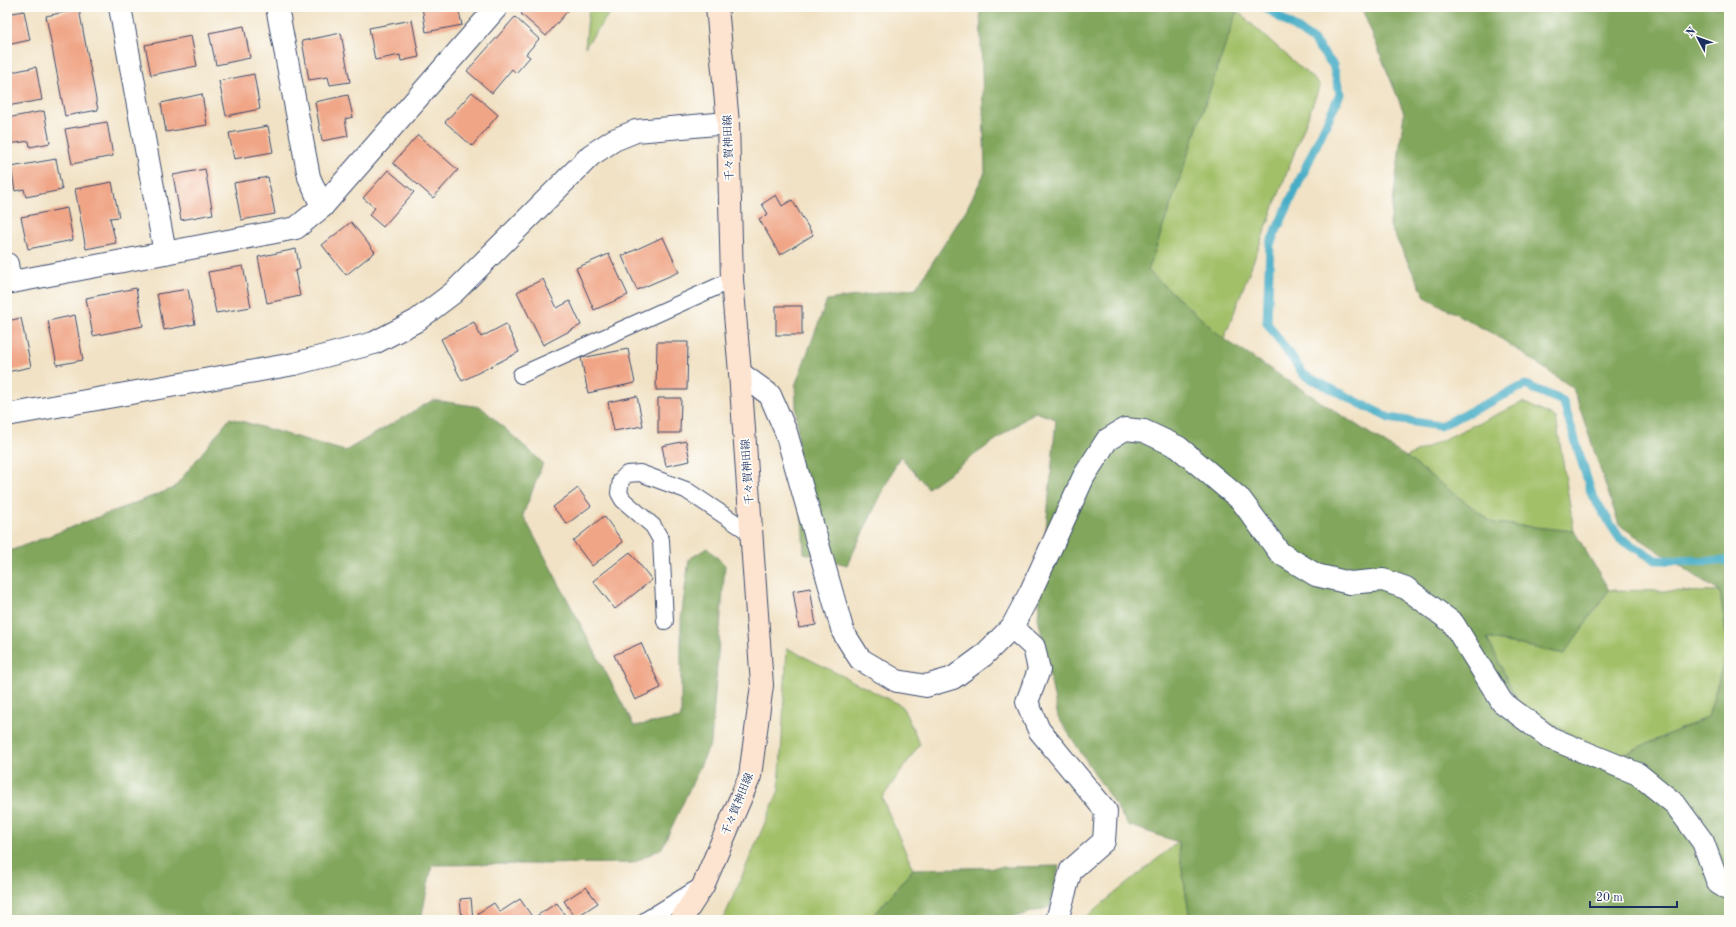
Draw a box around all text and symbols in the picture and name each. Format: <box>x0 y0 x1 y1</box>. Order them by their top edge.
north arrow <box>1678 18 1718 58</box>
text: N <box>1685 25 1699 39</box>
street label: 千々賀神田線 <box>721 115 736 181</box>
street label: 千々賀神田線 <box>739 439 756 505</box>
street label: 千々賀神田線 <box>719 771 756 837</box>
scale bar <box>1590 883 1677 909</box>
text: 20 m <box>1596 892 1623 904</box>

